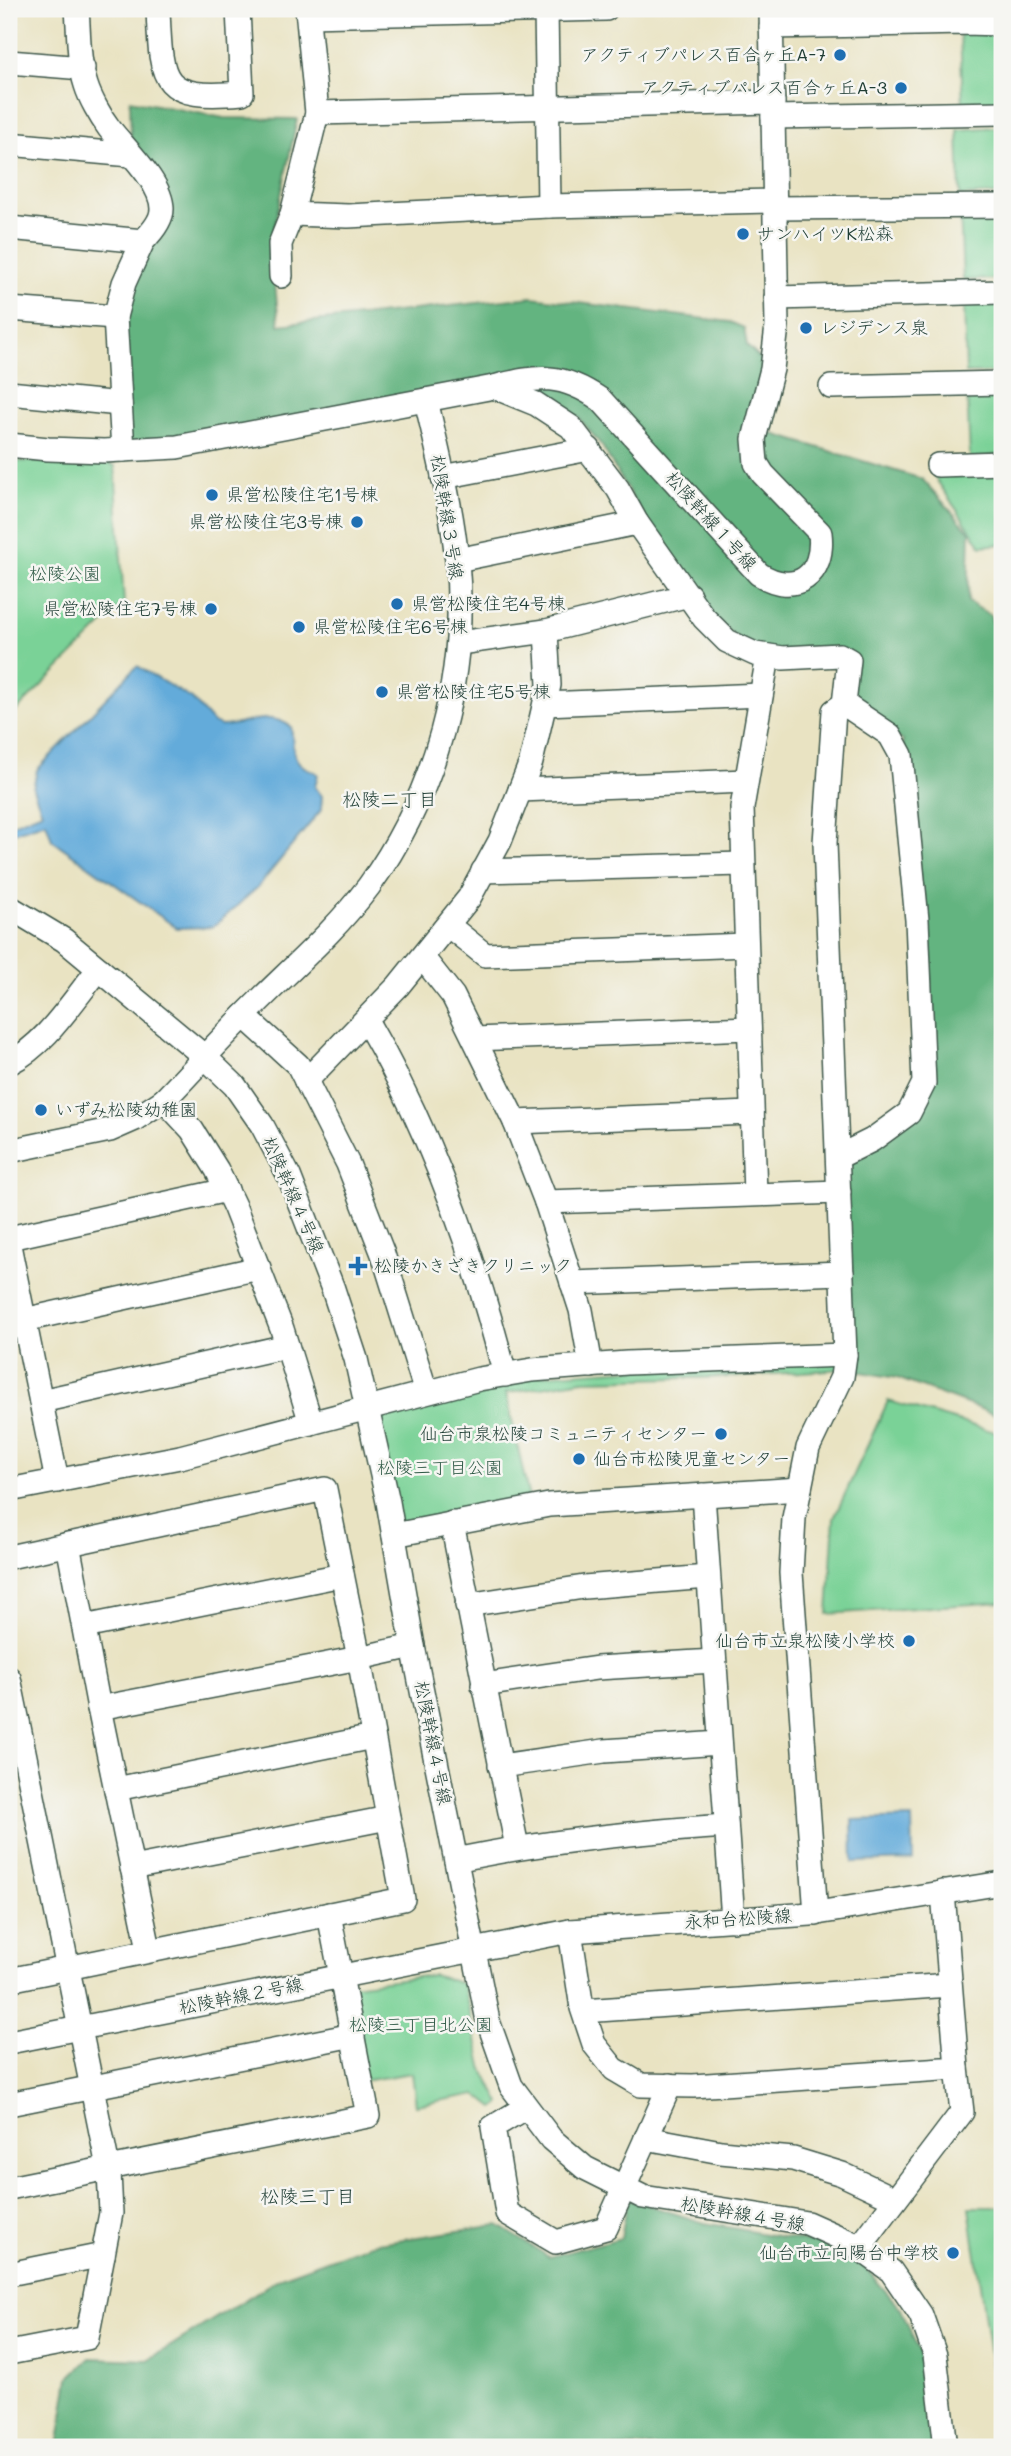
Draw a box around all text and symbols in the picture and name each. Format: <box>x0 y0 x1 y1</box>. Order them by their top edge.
place label: アクティブパレス百合ヶ丘A-7 <box>581 42 826 66</box>
marker: アクティブパレス百合ヶ丘A-7 <box>832 47 848 63</box>
place label: アクティブパレス百合ヶ丘A-3 <box>641 75 887 99</box>
marker: アクティブパレス百合ヶ丘A-3 <box>893 80 909 96</box>
place label: サンハイツK松森 <box>757 221 893 245</box>
marker: サンハイツK松森 <box>735 226 751 242</box>
place label: レジデンス泉 <box>820 315 928 339</box>
marker: レジデンス泉 <box>798 320 814 336</box>
street label: 松陵幹線３号線 <box>426 453 470 581</box>
street label: 松陵幹線１号線 <box>661 465 763 575</box>
place label: 県営松陵住宅1号棟 <box>226 482 378 506</box>
marker: 県営松陵住宅1号棟 <box>204 487 220 503</box>
place label: 県営松陵住宅3号棟 <box>188 509 343 533</box>
marker: 県営松陵住宅3号棟 <box>349 514 365 530</box>
park label: 松陵公園 <box>29 561 101 585</box>
place label: 県営松陵住宅4号棟 <box>411 591 566 615</box>
place label: 県営松陵住宅7号棟 <box>43 596 197 620</box>
marker: 県営松陵住宅4号棟 <box>389 596 405 612</box>
marker: 県営松陵住宅7号棟 <box>203 601 219 617</box>
place label: 県営松陵住宅6号棟 <box>313 614 468 638</box>
marker: 県営松陵住宅6号棟 <box>291 619 307 635</box>
place label: 県営松陵住宅5号棟 <box>396 679 551 703</box>
marker: 県営松陵住宅5号棟 <box>374 684 390 700</box>
district label: 松陵二丁目 <box>342 786 438 811</box>
place label: いずみ松陵幼稚園 <box>55 1097 198 1121</box>
marker: いずみ松陵幼稚園 <box>33 1102 49 1118</box>
street label: 松陵幹線４号線 <box>257 1132 331 1257</box>
place label: 松陵かきざきクリニック <box>374 1253 572 1277</box>
marker: 松陵かきざきクリニック <box>348 1256 368 1276</box>
place label: 仙台市泉松陵コミュニティセンター <box>420 1421 707 1445</box>
marker: 仙台市泉松陵コミュニティセンター <box>713 1426 729 1442</box>
place label: 仙台市松陵児童センター <box>593 1446 790 1470</box>
marker: 仙台市松陵児童センター <box>571 1451 587 1467</box>
park label: 松陵三丁目公園 <box>377 1455 503 1479</box>
place label: 仙台市立泉松陵小学校 <box>715 1628 895 1652</box>
marker: 仙台市立泉松陵小学校 <box>901 1633 917 1649</box>
street label: 松陵幹線４号線 <box>410 1679 458 1807</box>
street label: 永和台松陵線 <box>683 1902 793 1934</box>
street label: 松陵幹線２号線 <box>177 1971 305 2019</box>
park label: 松陵三丁目北公園 <box>349 2012 493 2036</box>
district label: 松陵三丁目 <box>260 2183 356 2208</box>
street label: 松陵幹線４号線 <box>679 2190 807 2236</box>
place label: 仙台市立向陽台中学校 <box>759 2240 939 2264</box>
marker: 仙台市立向陽台中学校 <box>945 2245 961 2261</box>

